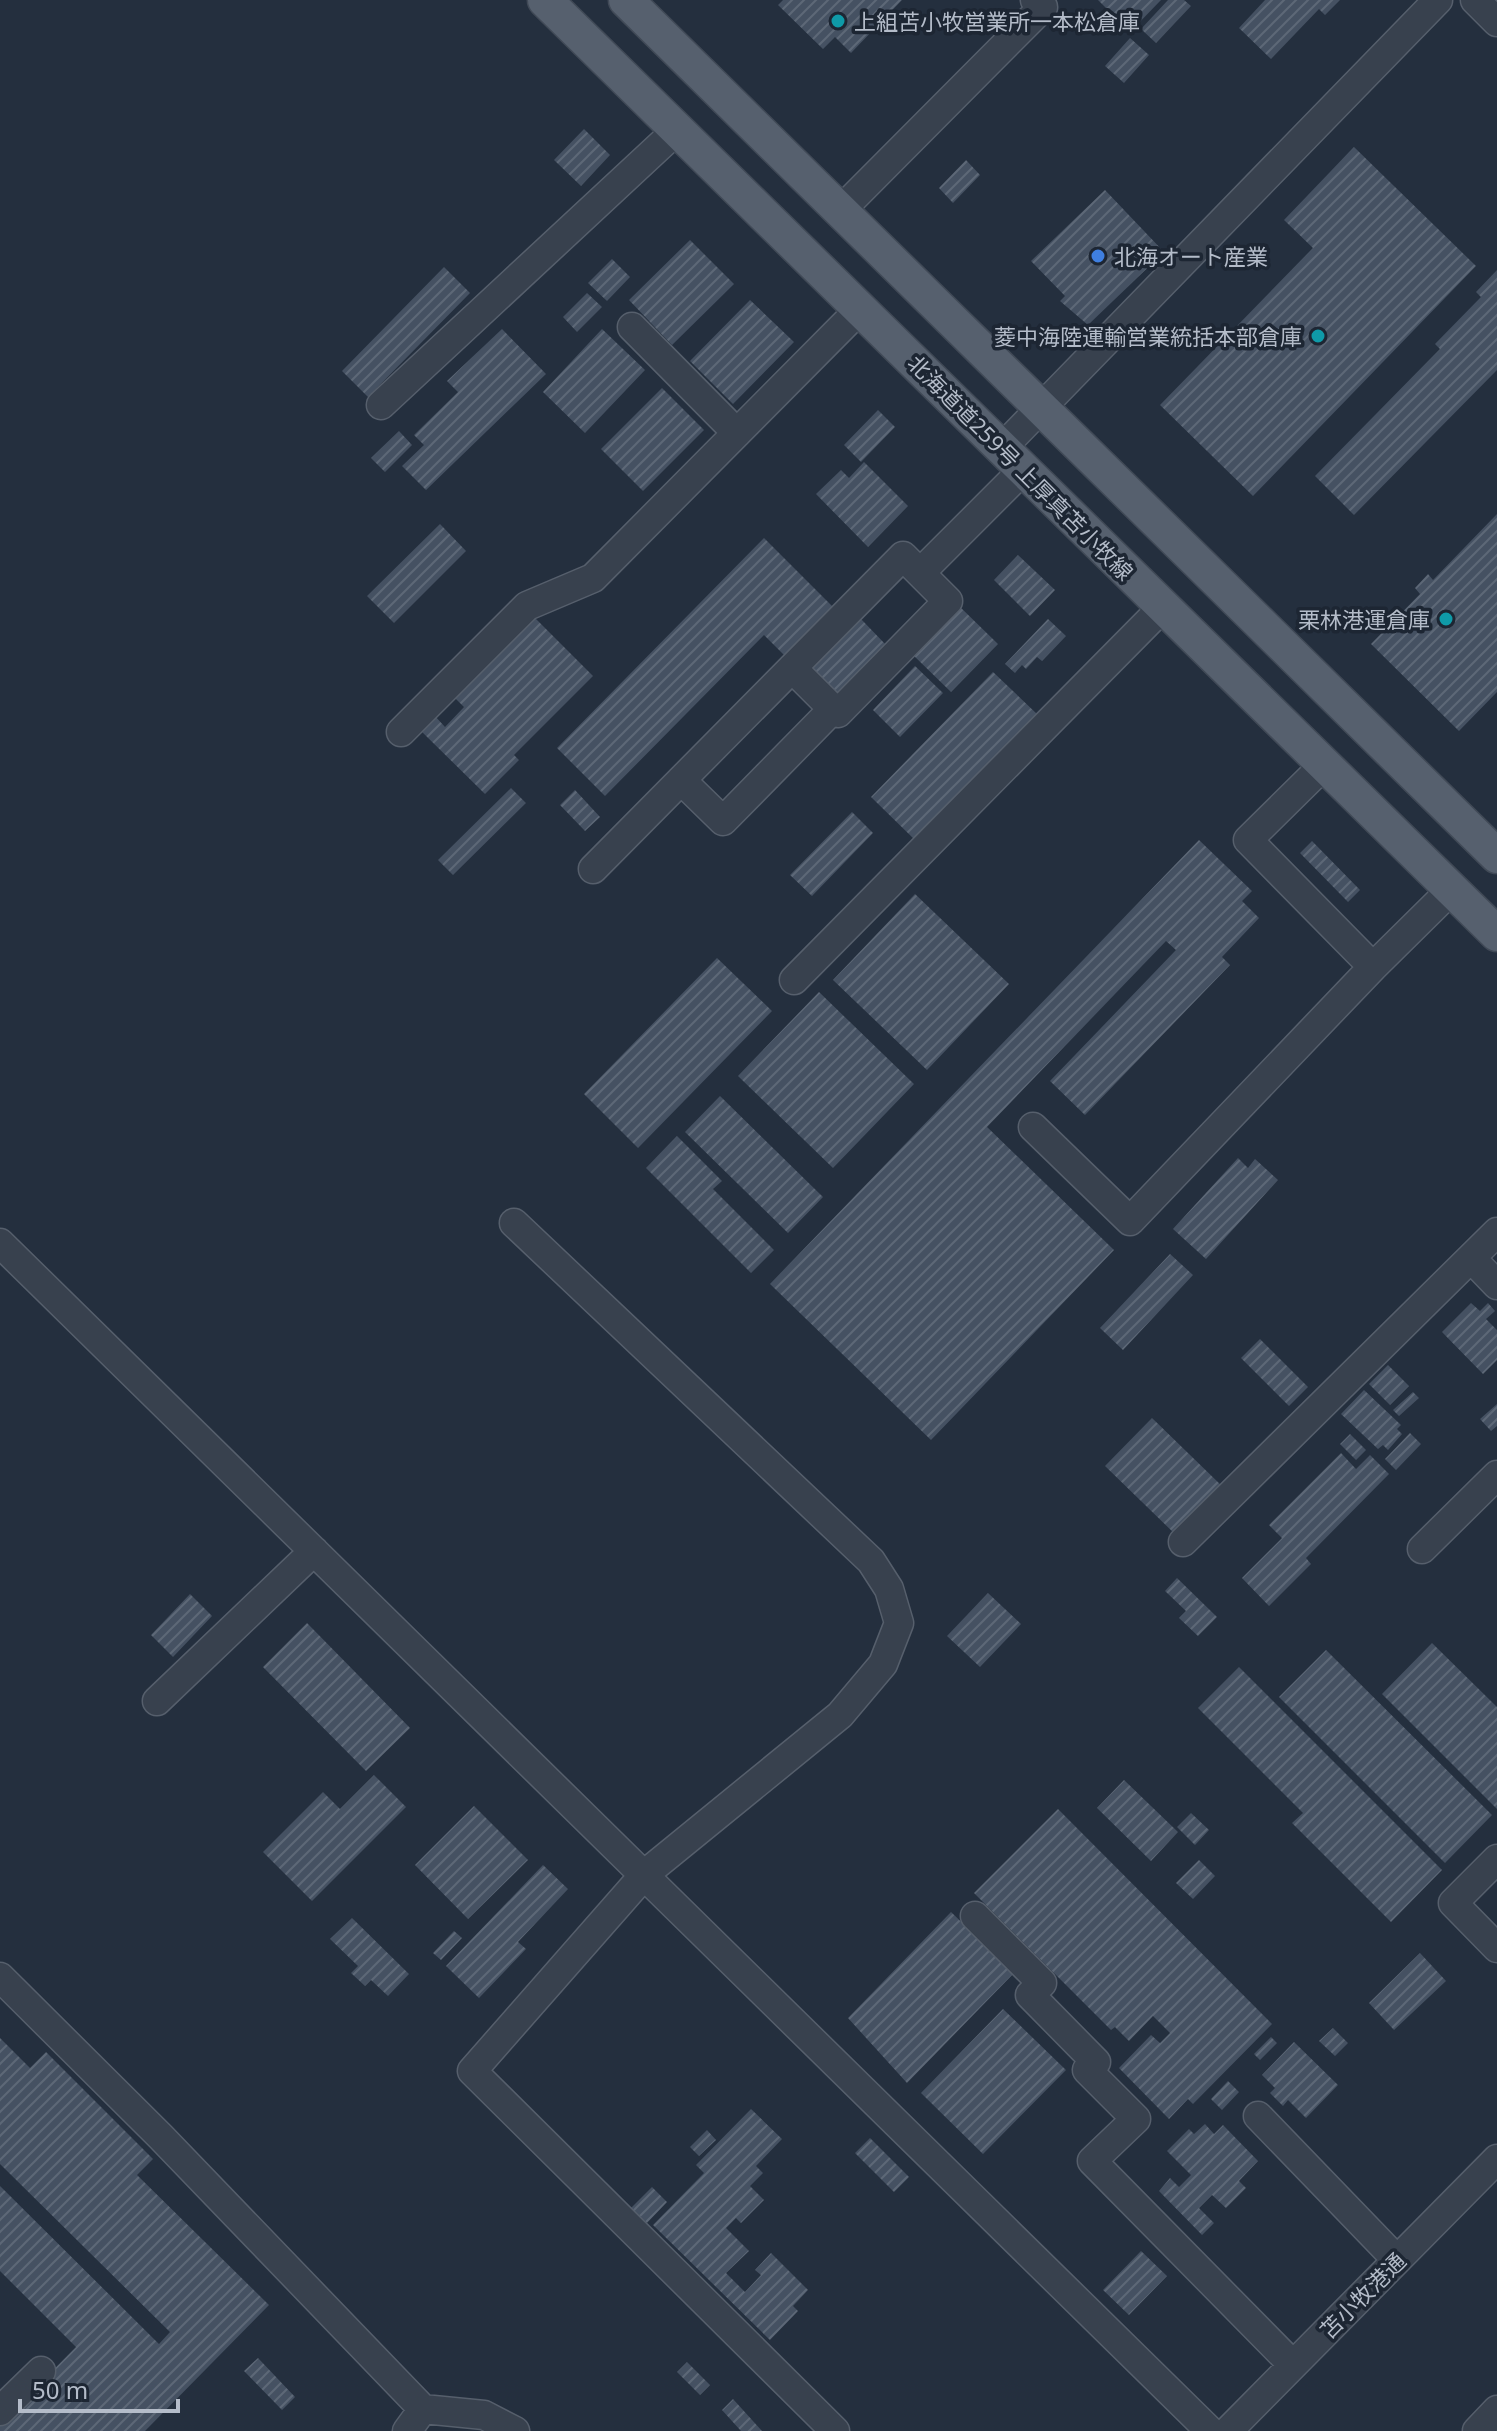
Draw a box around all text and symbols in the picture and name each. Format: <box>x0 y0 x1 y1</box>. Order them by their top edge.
place label: 上組苫小牧営業所一本松倉庫 <box>854 6 1140 36</box>
marker: 上組苫小牧営業所一本松倉庫 <box>829 12 847 30</box>
place label: 北海オート産業 <box>1114 241 1268 271</box>
marker: 北海オート産業 <box>1089 247 1107 265</box>
place label: 菱中海陸運輸営業統括本部倉庫 <box>994 321 1302 351</box>
marker: 菱中海陸運輸営業統括本部倉庫 <box>1309 327 1327 345</box>
street label: 北海道道259号 上厚真苫小牧線 <box>902 348 1140 586</box>
place label: 栗林港運倉庫 <box>1298 604 1430 634</box>
marker: 栗林港運倉庫 <box>1437 610 1455 628</box>
street label: 苫小牧港通 <box>1312 2245 1412 2345</box>
scale bar <box>20 2363 178 2413</box>
text: 50 m <box>32 2373 88 2406</box>

